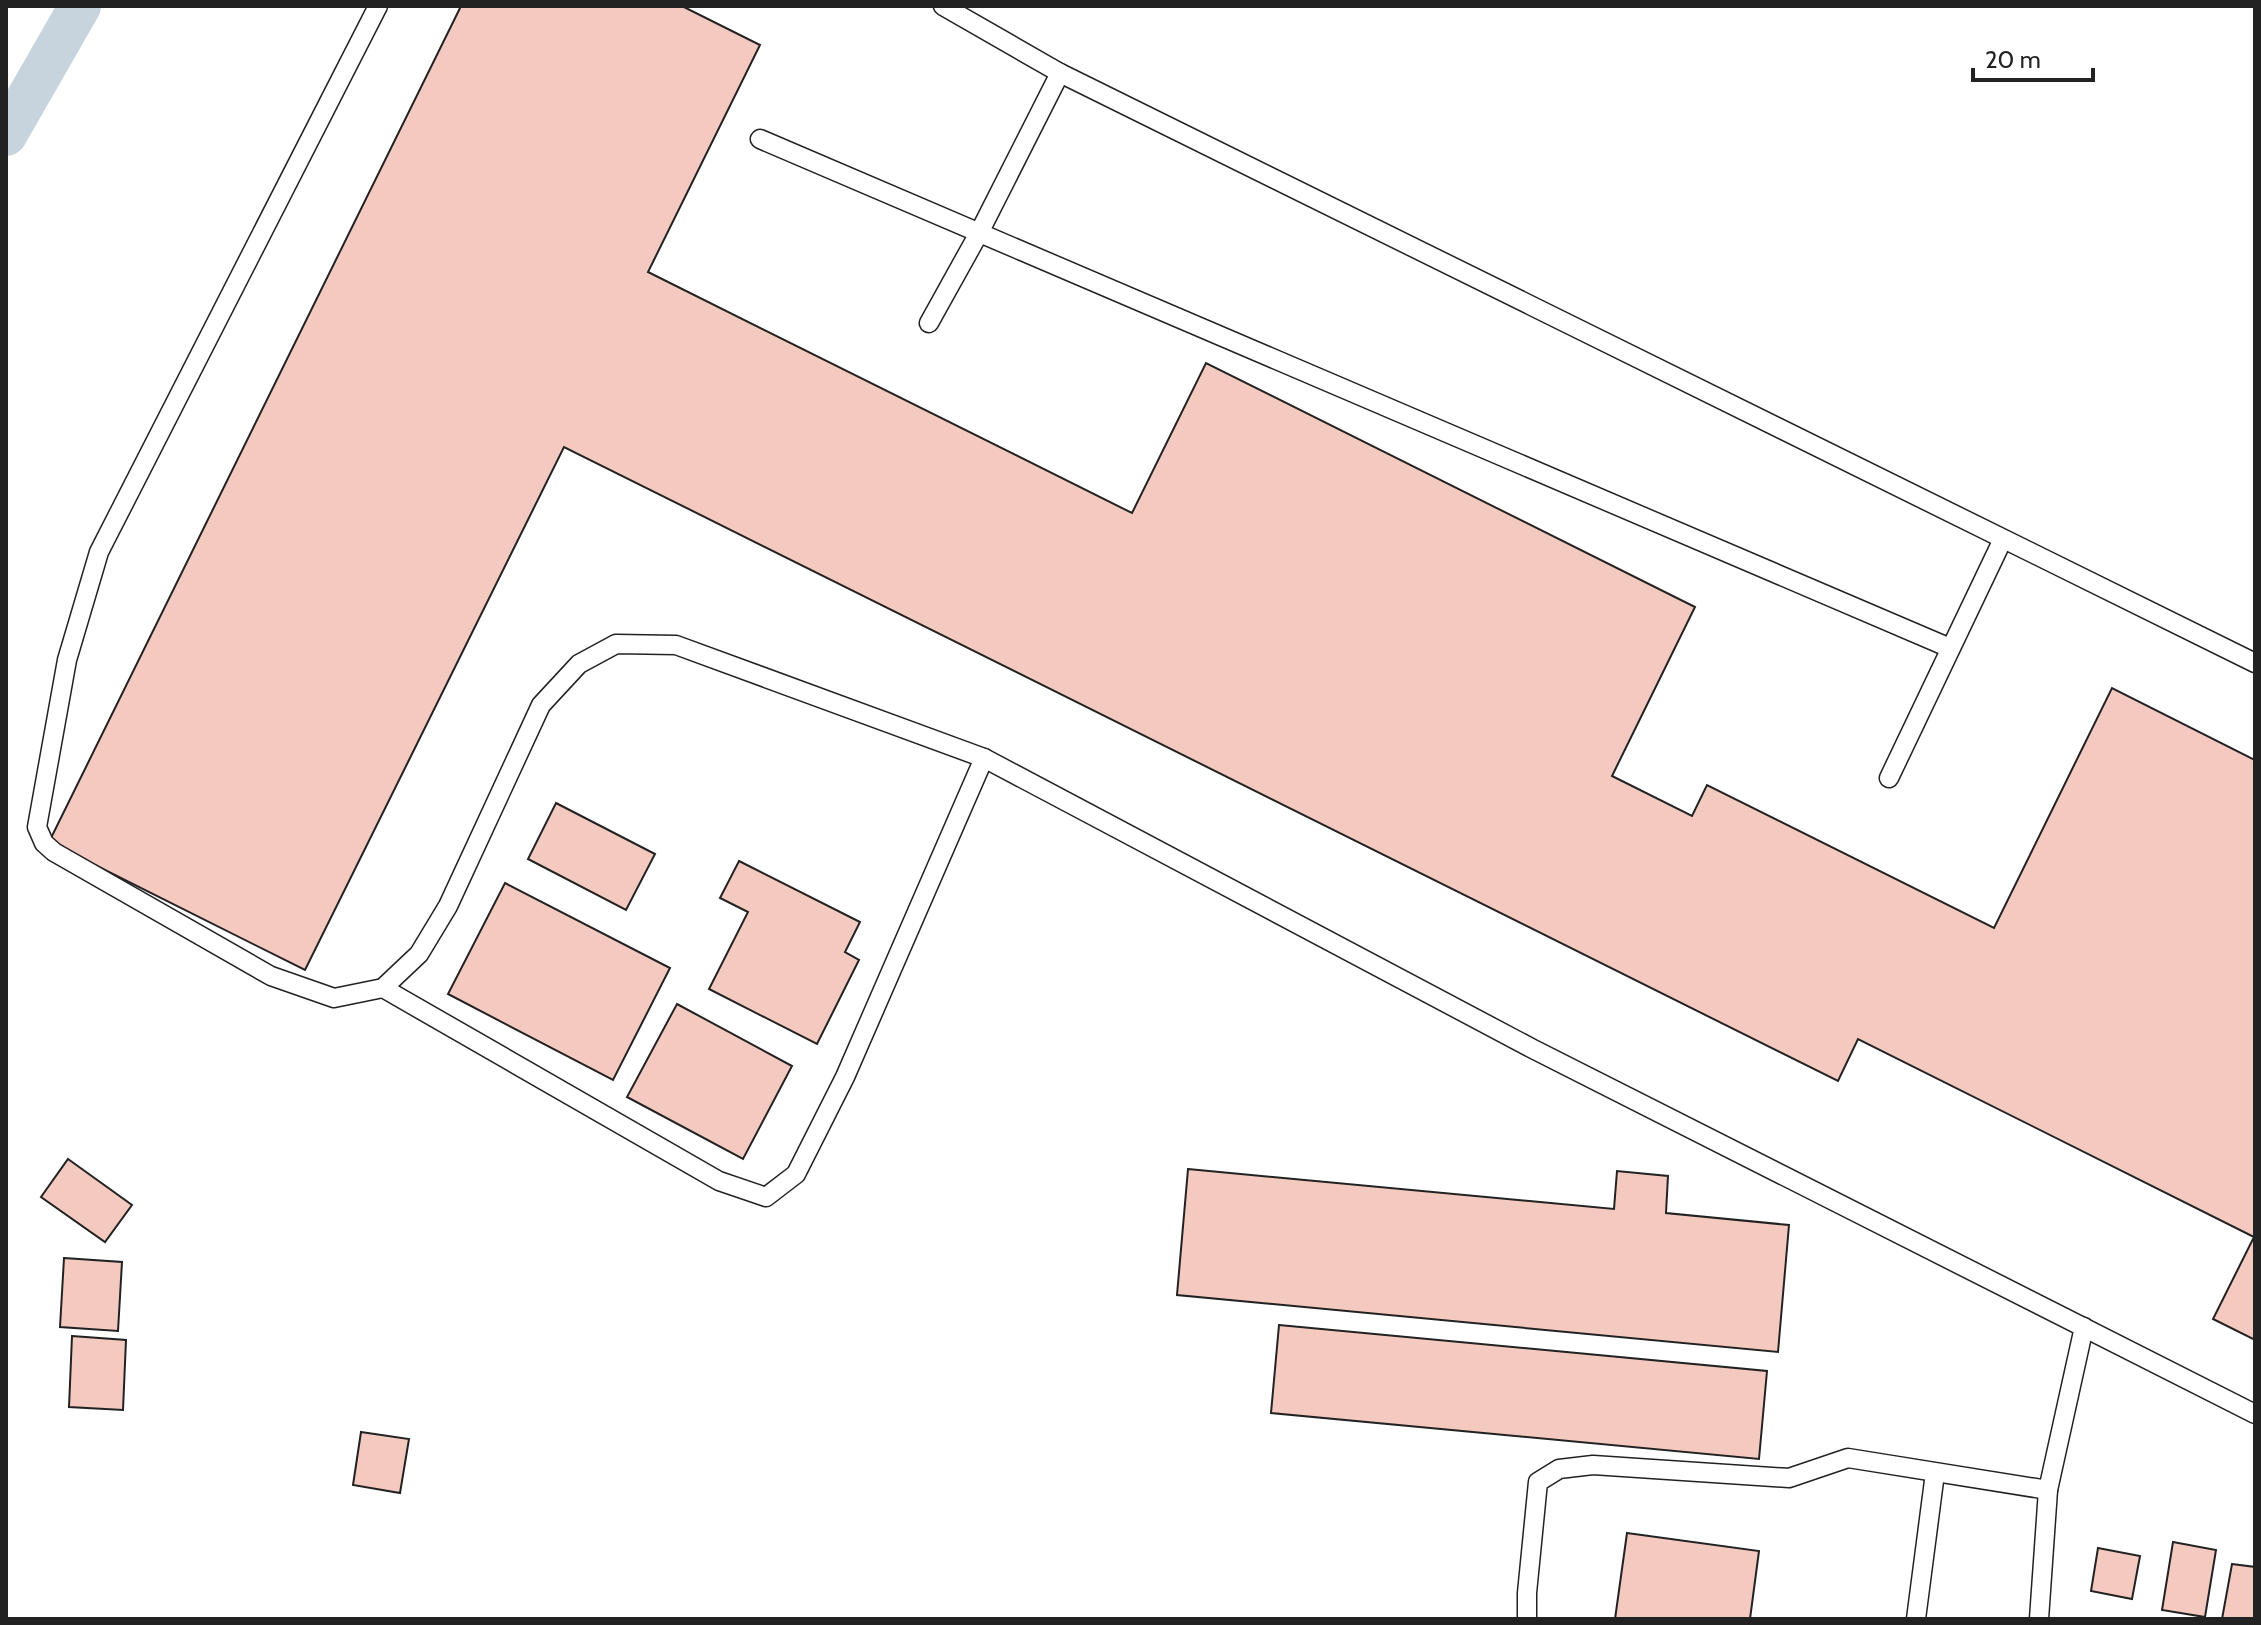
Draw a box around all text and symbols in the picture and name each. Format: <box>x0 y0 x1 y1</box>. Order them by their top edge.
scale bar <box>1973 32 2093 82</box>
text: 20 m <box>1985 45 2041 74</box>

